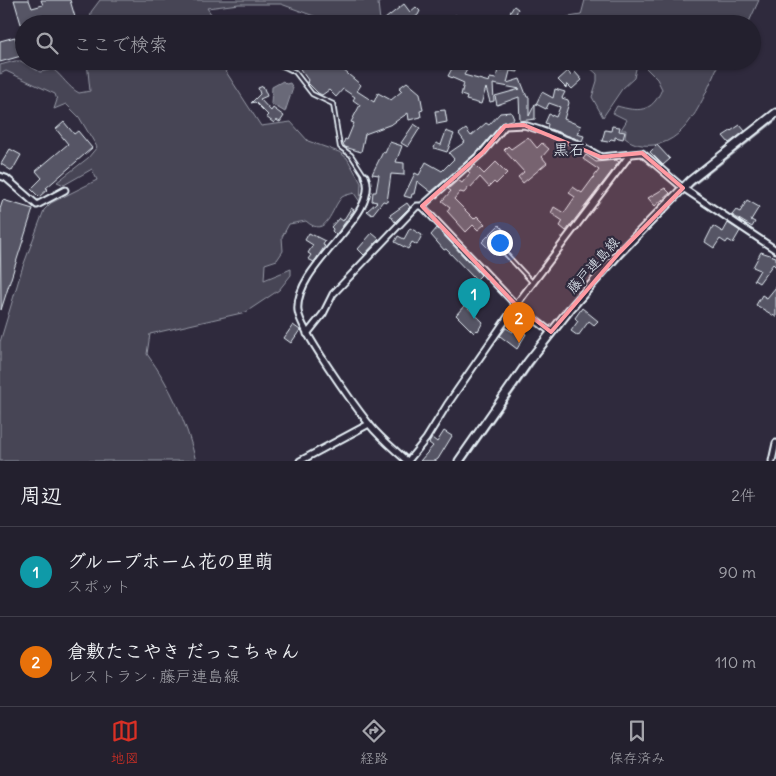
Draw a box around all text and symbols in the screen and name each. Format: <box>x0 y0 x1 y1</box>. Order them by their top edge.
search box <box>15 15 761 70</box>
icon: search <box>33 29 61 57</box>
text: ここで検索 <box>73 32 168 56</box>
district label: 黒石 <box>553 139 585 159</box>
your location <box>487 230 513 256</box>
street label: 藤戸連島線 <box>563 233 623 297</box>
pin: 1 <box>458 278 490 319</box>
pin: 2 <box>503 302 535 343</box>
text: 周辺 <box>20 482 62 509</box>
text: 2件 <box>731 485 756 505</box>
text: グループホーム花の里萌 <box>67 549 274 573</box>
text: 1 <box>33 562 39 582</box>
text: 90 m <box>718 562 756 582</box>
text: スポット <box>67 576 131 596</box>
text: 倉敷たこやき だっこちゃん <box>67 639 300 663</box>
text: 2 <box>32 652 40 672</box>
text: 110 m <box>715 652 756 672</box>
text: レストラン · 藤戸連島線 <box>67 666 239 686</box>
tab: 地図 <box>111 717 139 767</box>
tab: 経路 <box>360 717 388 767</box>
tab: 保存済み <box>609 717 665 767</box>

